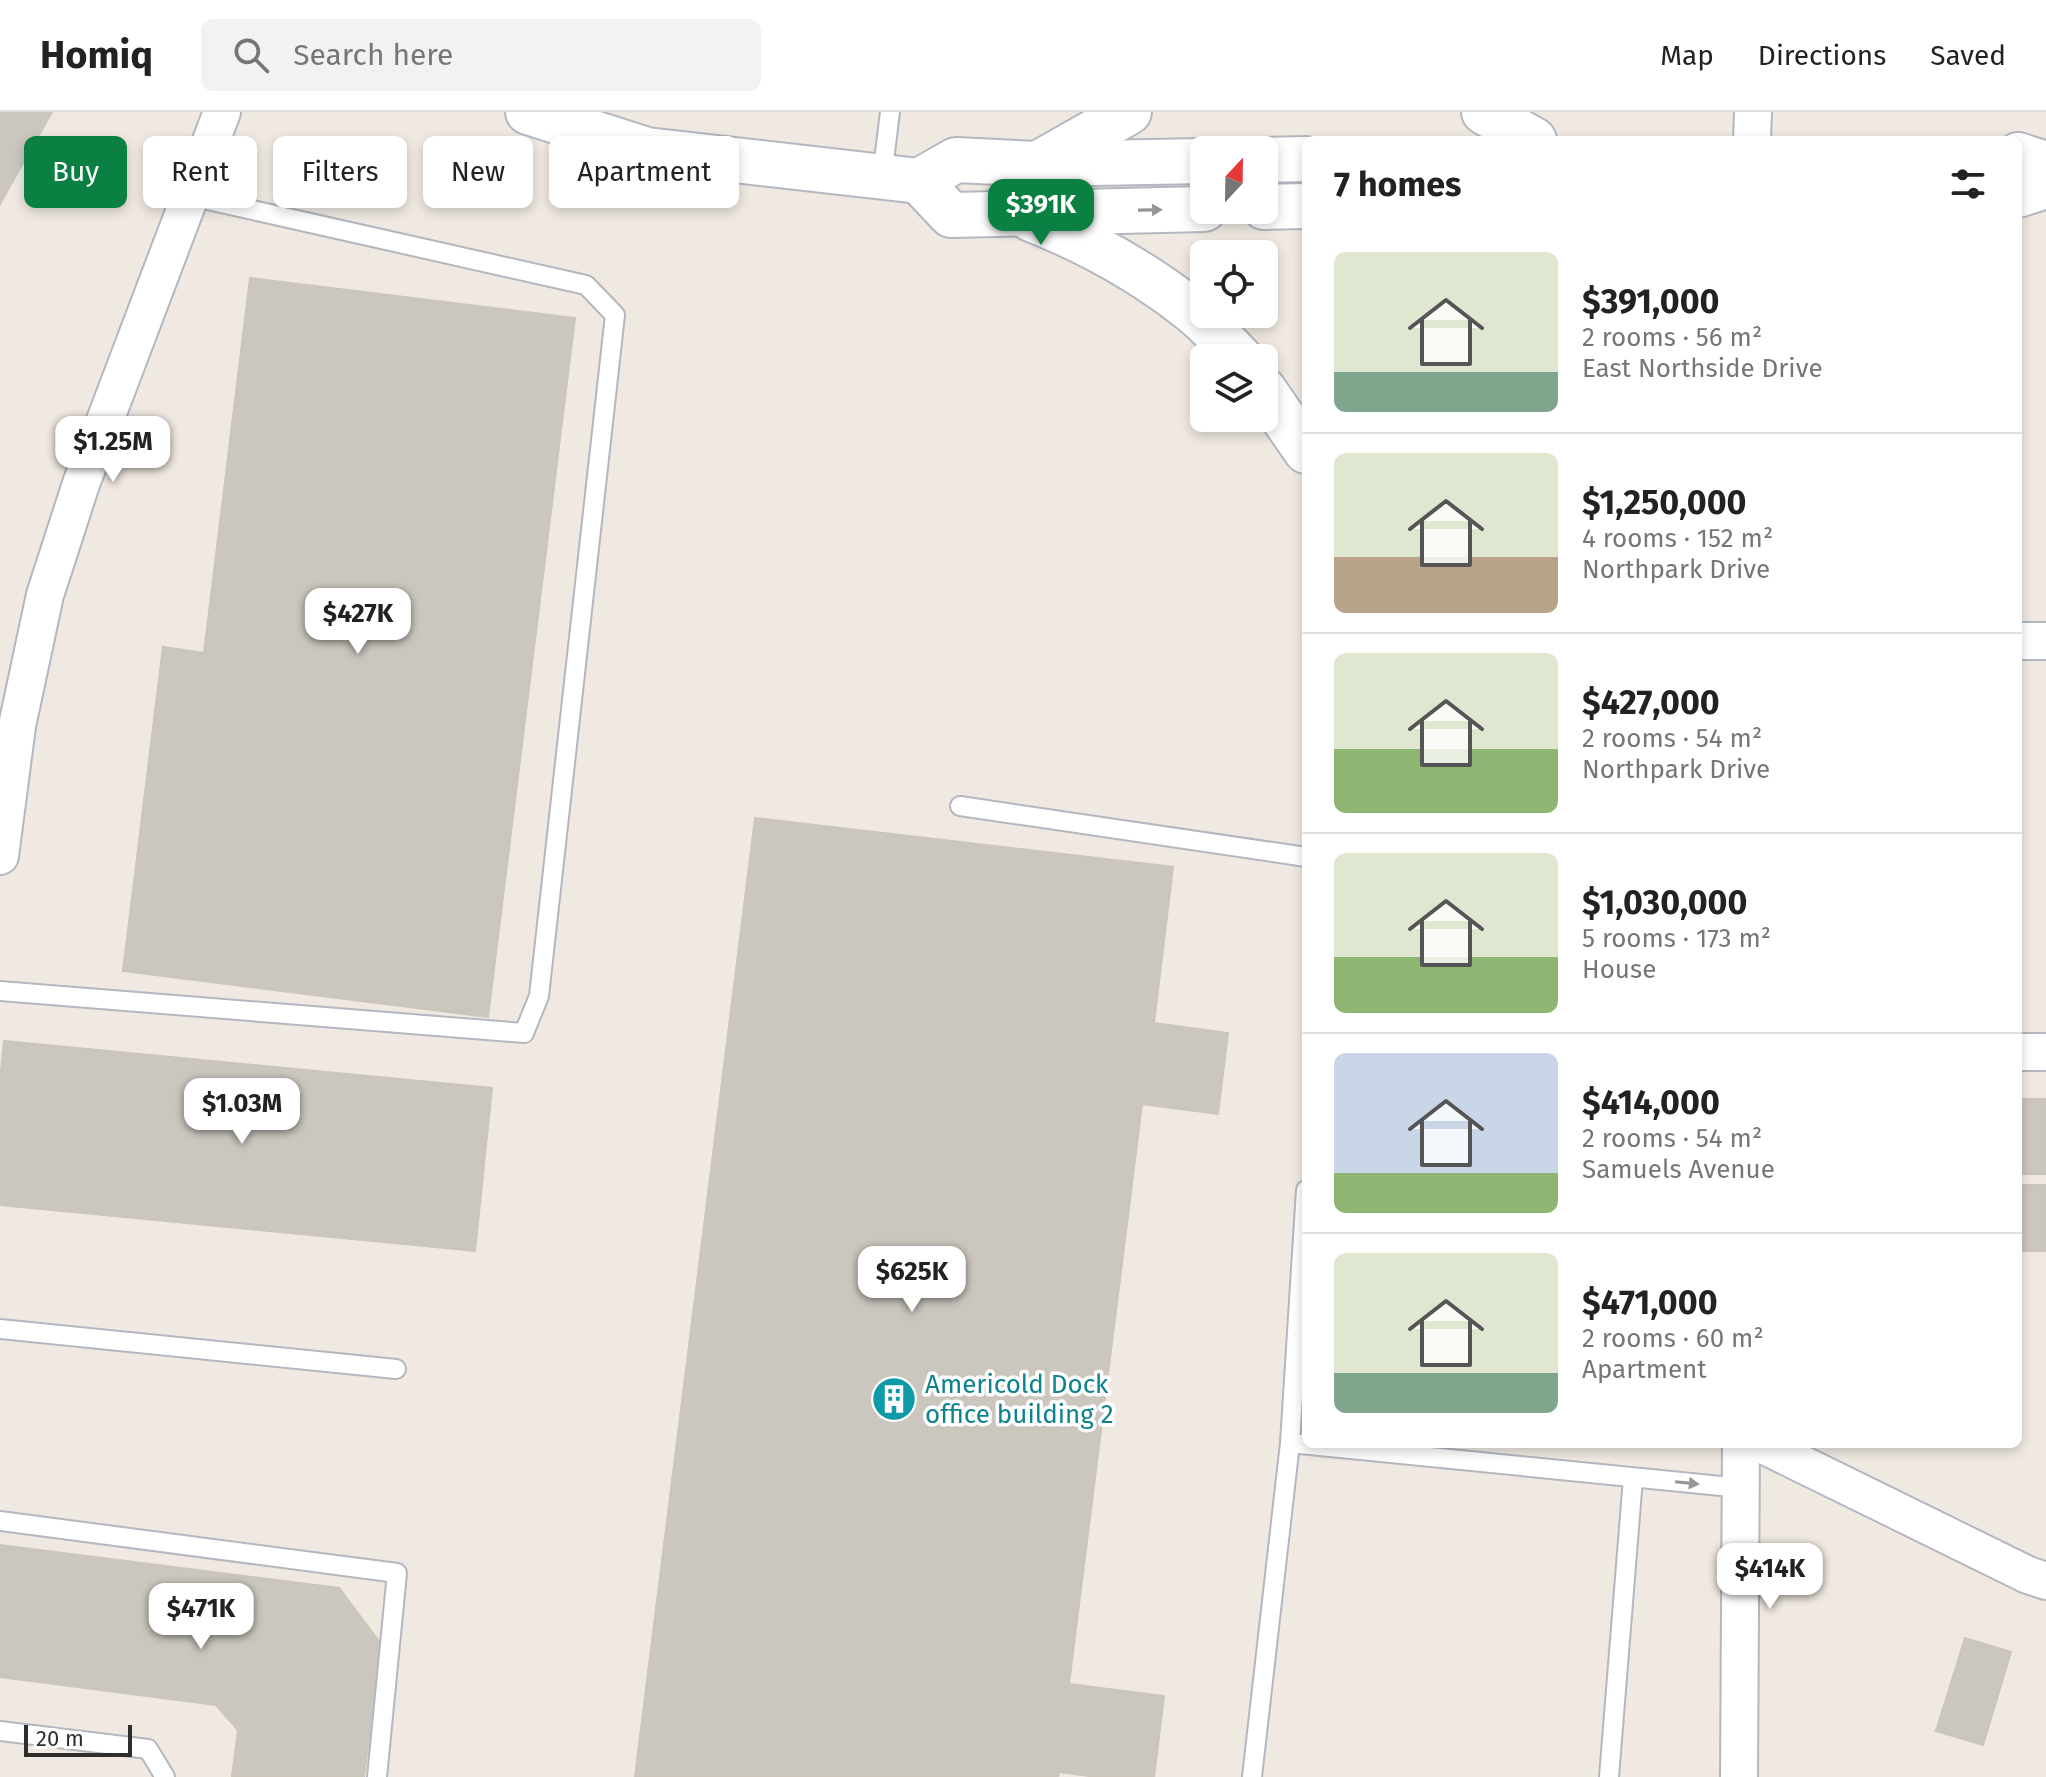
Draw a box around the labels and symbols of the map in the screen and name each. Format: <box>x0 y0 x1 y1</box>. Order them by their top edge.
north arrow <box>1190 136 1278 224</box>
pin: $391K <box>985 179 1097 247</box>
one-way arrow <box>1138 204 1163 217</box>
pin: $1.25M <box>48 416 178 484</box>
pin: $427K <box>302 588 414 656</box>
pin: $1.03M <box>177 1078 307 1146</box>
pin: $625K <box>856 1246 968 1314</box>
place label: Americold Dock office building 2 <box>925 1369 1114 1430</box>
building icon: Americold Dock office building 2 <box>870 1375 918 1423</box>
one-way arrow <box>1675 1476 1700 1489</box>
pin: $414K <box>1714 1543 1826 1611</box>
pin: $471K <box>145 1583 257 1651</box>
scale bar <box>24 1721 132 1757</box>

